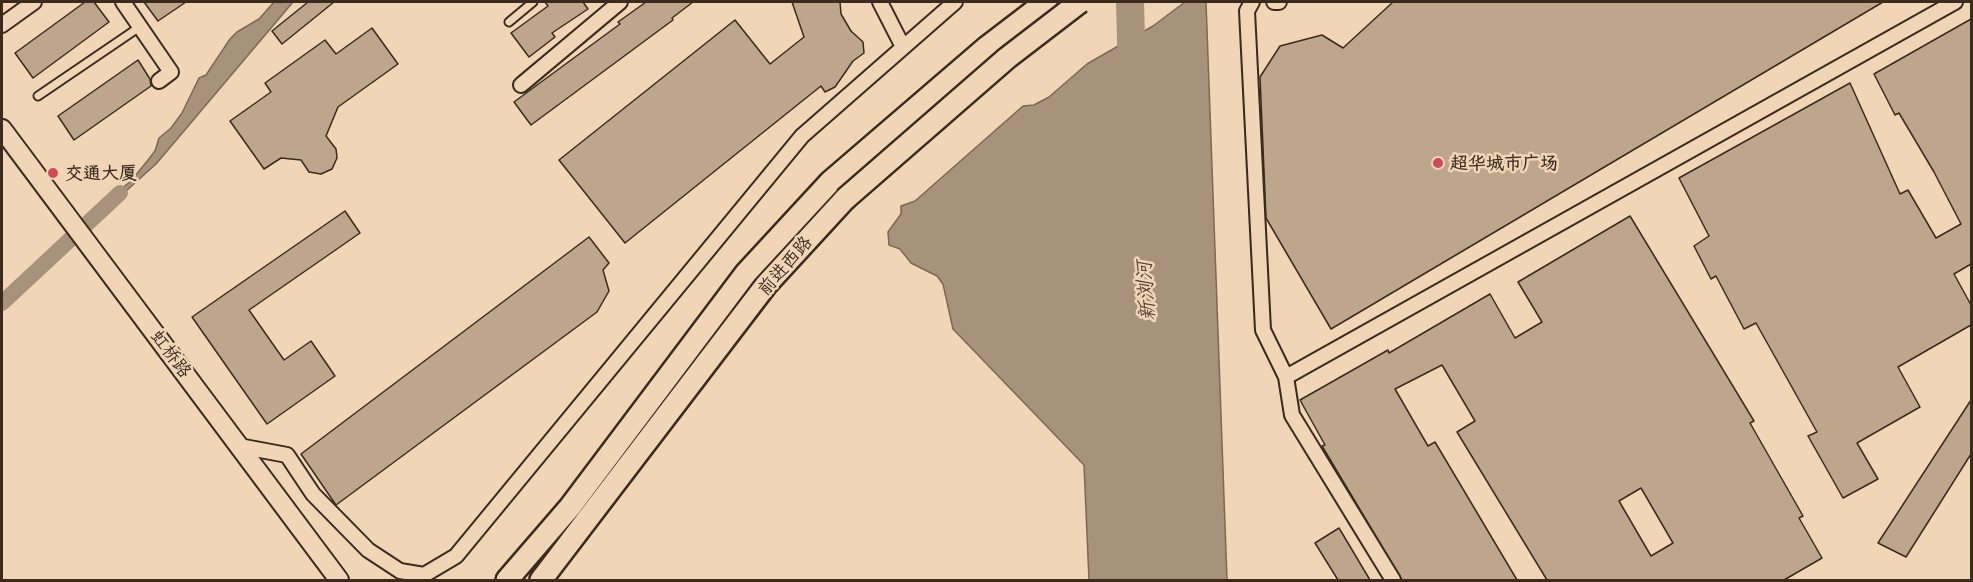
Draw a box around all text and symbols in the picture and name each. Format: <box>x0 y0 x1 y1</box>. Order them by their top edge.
place label: 超华城市广场 <box>1450 152 1558 174</box>
marker: 超华城市广场 <box>1431 156 1445 170</box>
place label: 交通大厦 <box>65 162 137 184</box>
marker: 交通大厦 <box>46 166 60 180</box>
street label: 前进西路 <box>753 232 817 300</box>
water label: 新浏河 <box>1132 260 1160 322</box>
street label: 虹桥路 <box>146 326 196 382</box>

